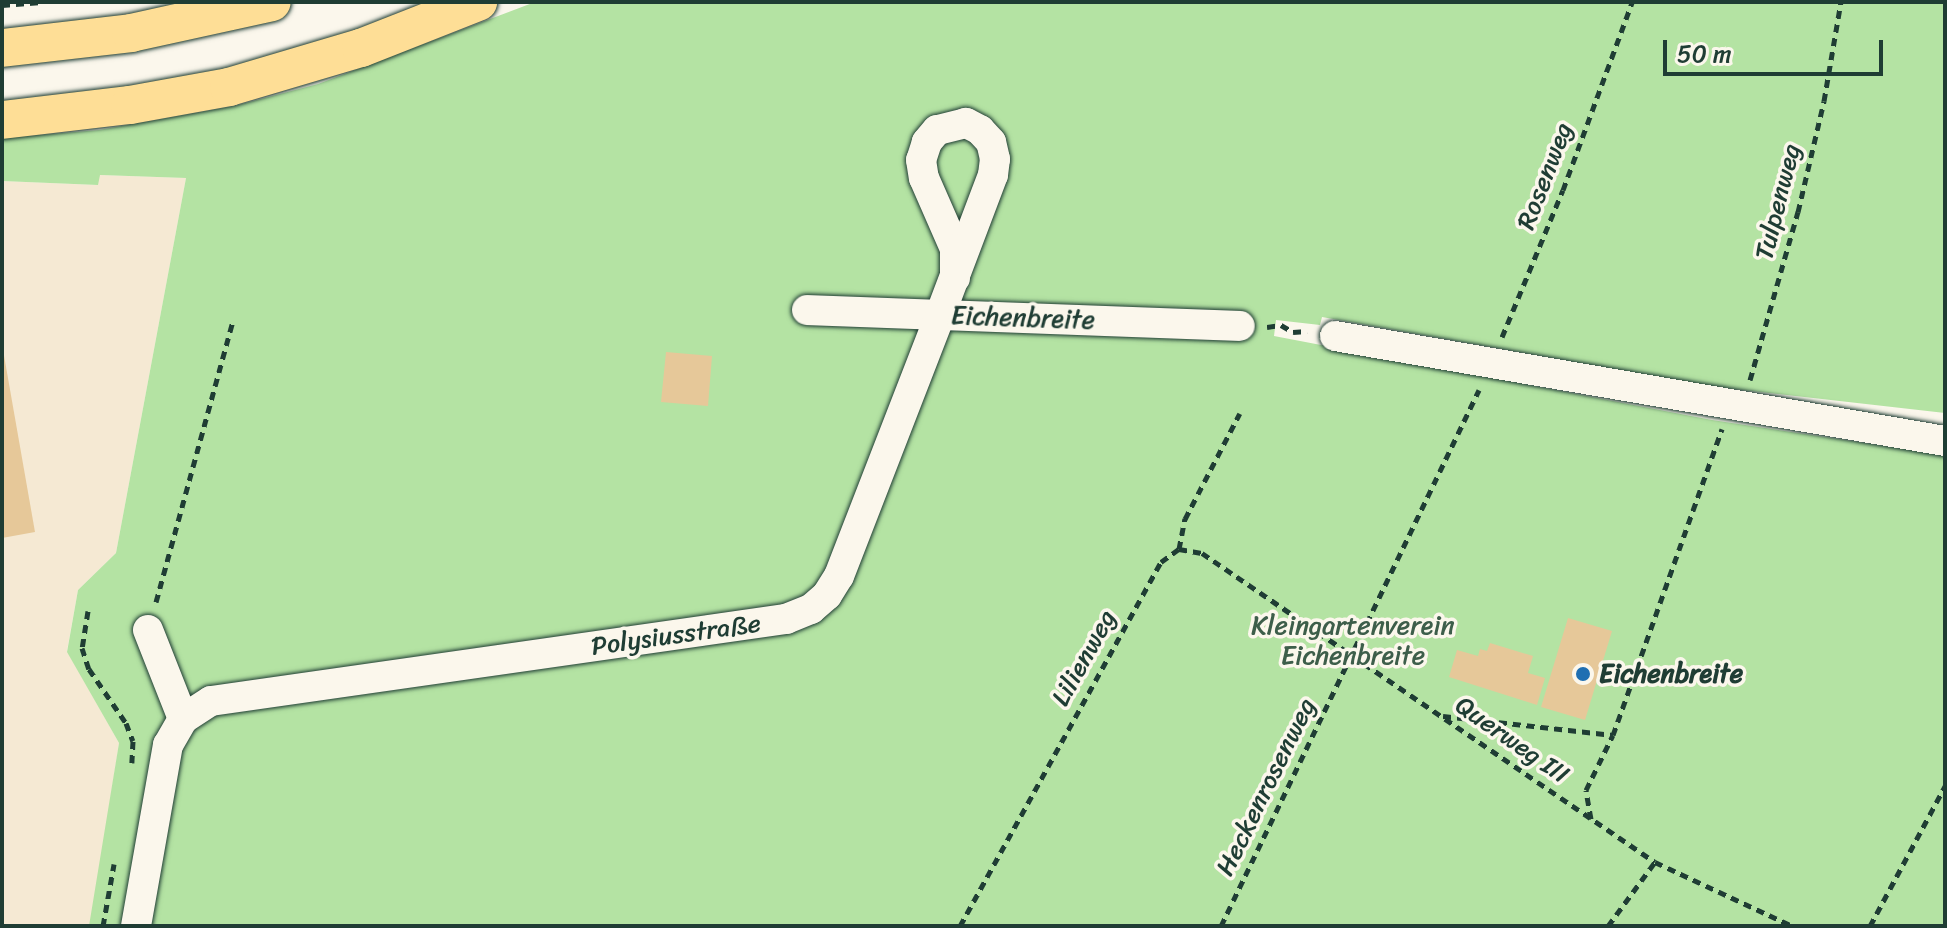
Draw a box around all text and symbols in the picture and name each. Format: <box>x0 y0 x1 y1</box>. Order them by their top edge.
scale bar <box>1667 24 1887 74</box>
text: 50 m <box>1677 33 1732 75</box>
street label: Rosenweg <box>1510 118 1580 234</box>
street label: Tulpenweg <box>1749 141 1807 263</box>
street label: Eichenbreite <box>950 300 1096 336</box>
street label: Lilienweg <box>1045 605 1123 711</box>
street label: Polysiusstraße <box>589 608 763 662</box>
park label: Kleingartenverein Eichenbreite <box>1251 610 1455 672</box>
place label: Eichenbreite <box>1599 658 1743 690</box>
marker: Eichenbreite <box>1574 665 1592 683</box>
street label: Querweg III <box>1449 690 1575 790</box>
street label: Heckenrosenweg <box>1210 693 1322 881</box>

